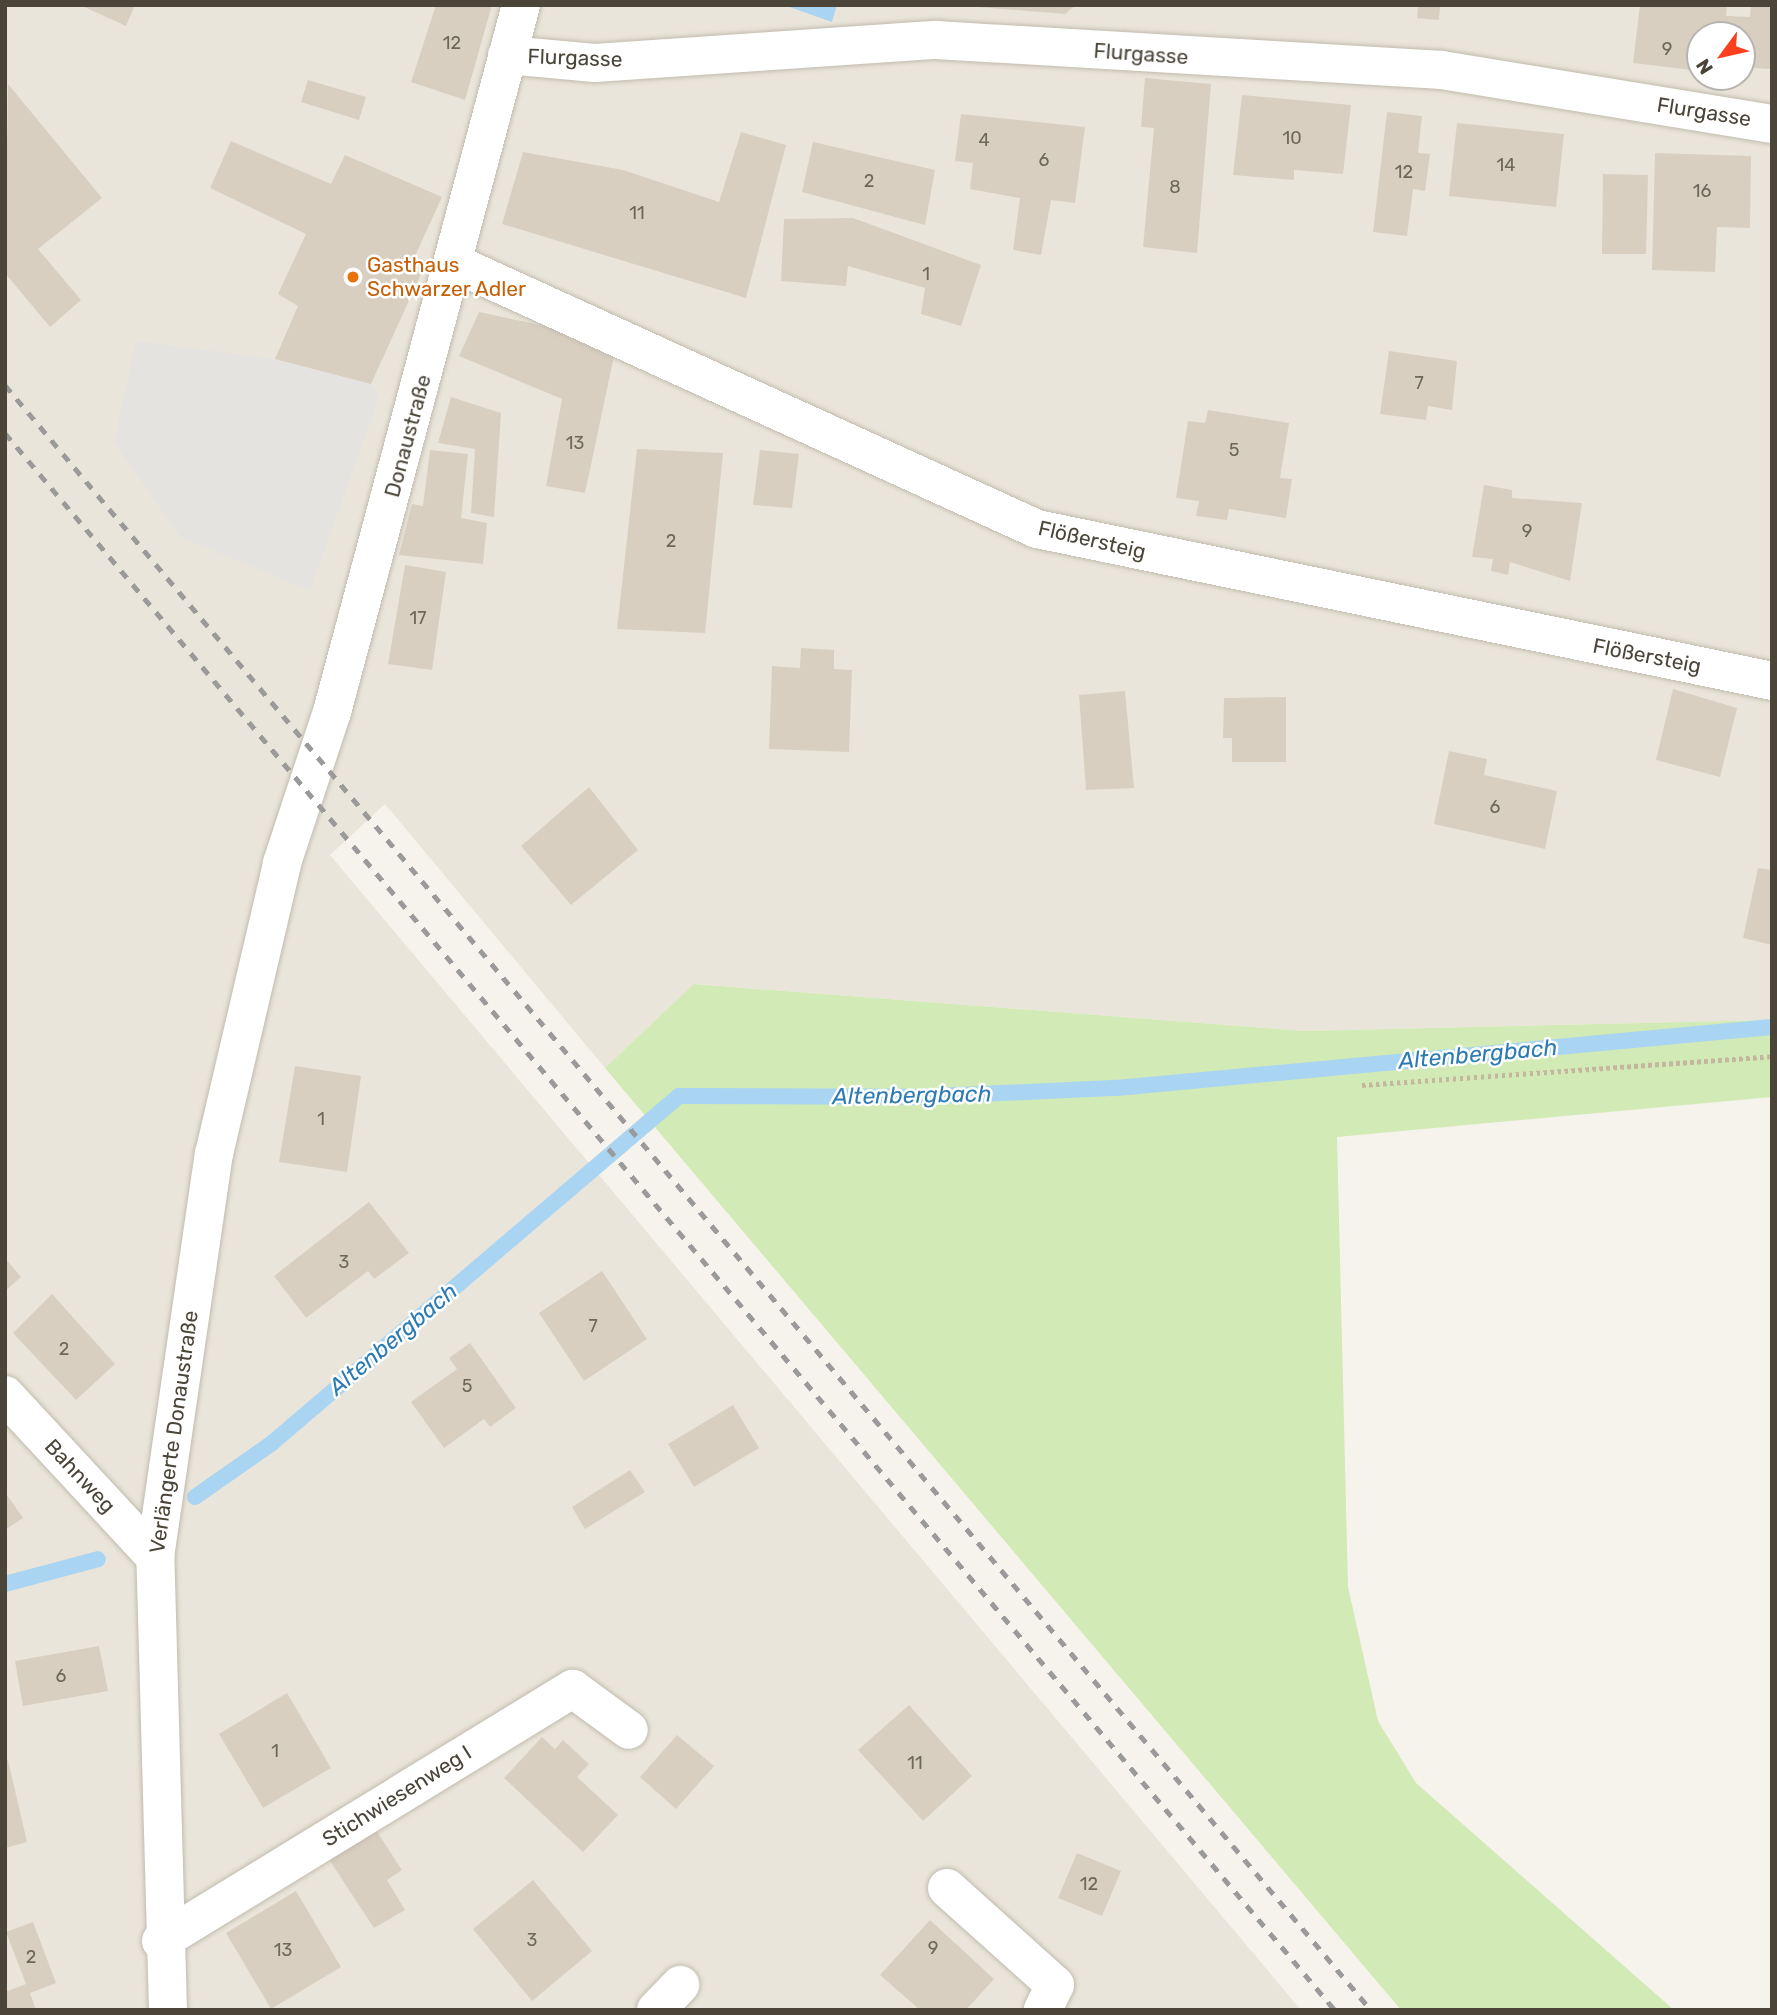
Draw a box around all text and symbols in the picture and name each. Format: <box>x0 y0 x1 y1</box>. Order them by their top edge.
north arrow <box>1686 21 1756 91</box>
house number: 12 <box>443 32 461 54</box>
street label: Flurgasse <box>1093 38 1189 70</box>
house number: 9 <box>1662 38 1672 60</box>
street label: Flurgasse <box>527 44 623 72</box>
text: N <box>1691 55 1718 79</box>
street label: Flurgasse <box>1655 92 1753 132</box>
house number: 10 <box>1282 127 1302 149</box>
house number: 4 <box>978 129 990 151</box>
house number: 6 <box>1039 149 1049 171</box>
house number: 14 <box>1497 154 1515 176</box>
house number: 12 <box>1395 161 1413 183</box>
house number: 2 <box>864 170 874 192</box>
house number: 8 <box>1169 176 1181 198</box>
house number: 16 <box>1693 180 1711 202</box>
house number: 11 <box>629 202 645 224</box>
place label: Gasthaus Schwarzer Adler <box>367 252 527 302</box>
house number: 1 <box>922 263 930 285</box>
marker: Gasthaus Schwarzer Adler <box>345 269 361 285</box>
street label: Donaustraße <box>380 372 436 500</box>
house number: 7 <box>1414 372 1424 394</box>
house number: 13 <box>566 432 584 454</box>
house number: 5 <box>1229 439 1239 461</box>
street label: Flößersteig <box>1036 515 1148 565</box>
house number: 9 <box>1522 520 1532 542</box>
house number: 2 <box>666 530 676 552</box>
house number: 17 <box>410 607 426 629</box>
street label: Flößersteig <box>1591 633 1703 679</box>
house number: 6 <box>1490 796 1500 818</box>
water label: Altenbergbach <box>1397 1033 1559 1075</box>
water label: Altenbergbach <box>832 1080 992 1110</box>
house number: 1 <box>317 1108 325 1130</box>
house number: 3 <box>339 1251 349 1273</box>
water label: Altenbergbach <box>323 1277 463 1401</box>
street label: Verlängerte Donaustraße <box>144 1309 204 1555</box>
house number: 7 <box>588 1315 598 1337</box>
house number: 2 <box>59 1338 69 1360</box>
house number: 5 <box>462 1375 472 1397</box>
street label: Bahnweg <box>39 1434 121 1518</box>
house number: 6 <box>56 1665 66 1687</box>
house number: 1 <box>271 1740 279 1762</box>
street label: Stichwiesenweg I <box>318 1740 476 1852</box>
house number: 11 <box>907 1752 923 1774</box>
house number: 12 <box>1080 1873 1098 1895</box>
house number: 3 <box>527 1929 537 1951</box>
house number: 9 <box>928 1937 938 1959</box>
house number: 13 <box>274 1939 292 1961</box>
house number: 2 <box>26 1946 36 1968</box>

